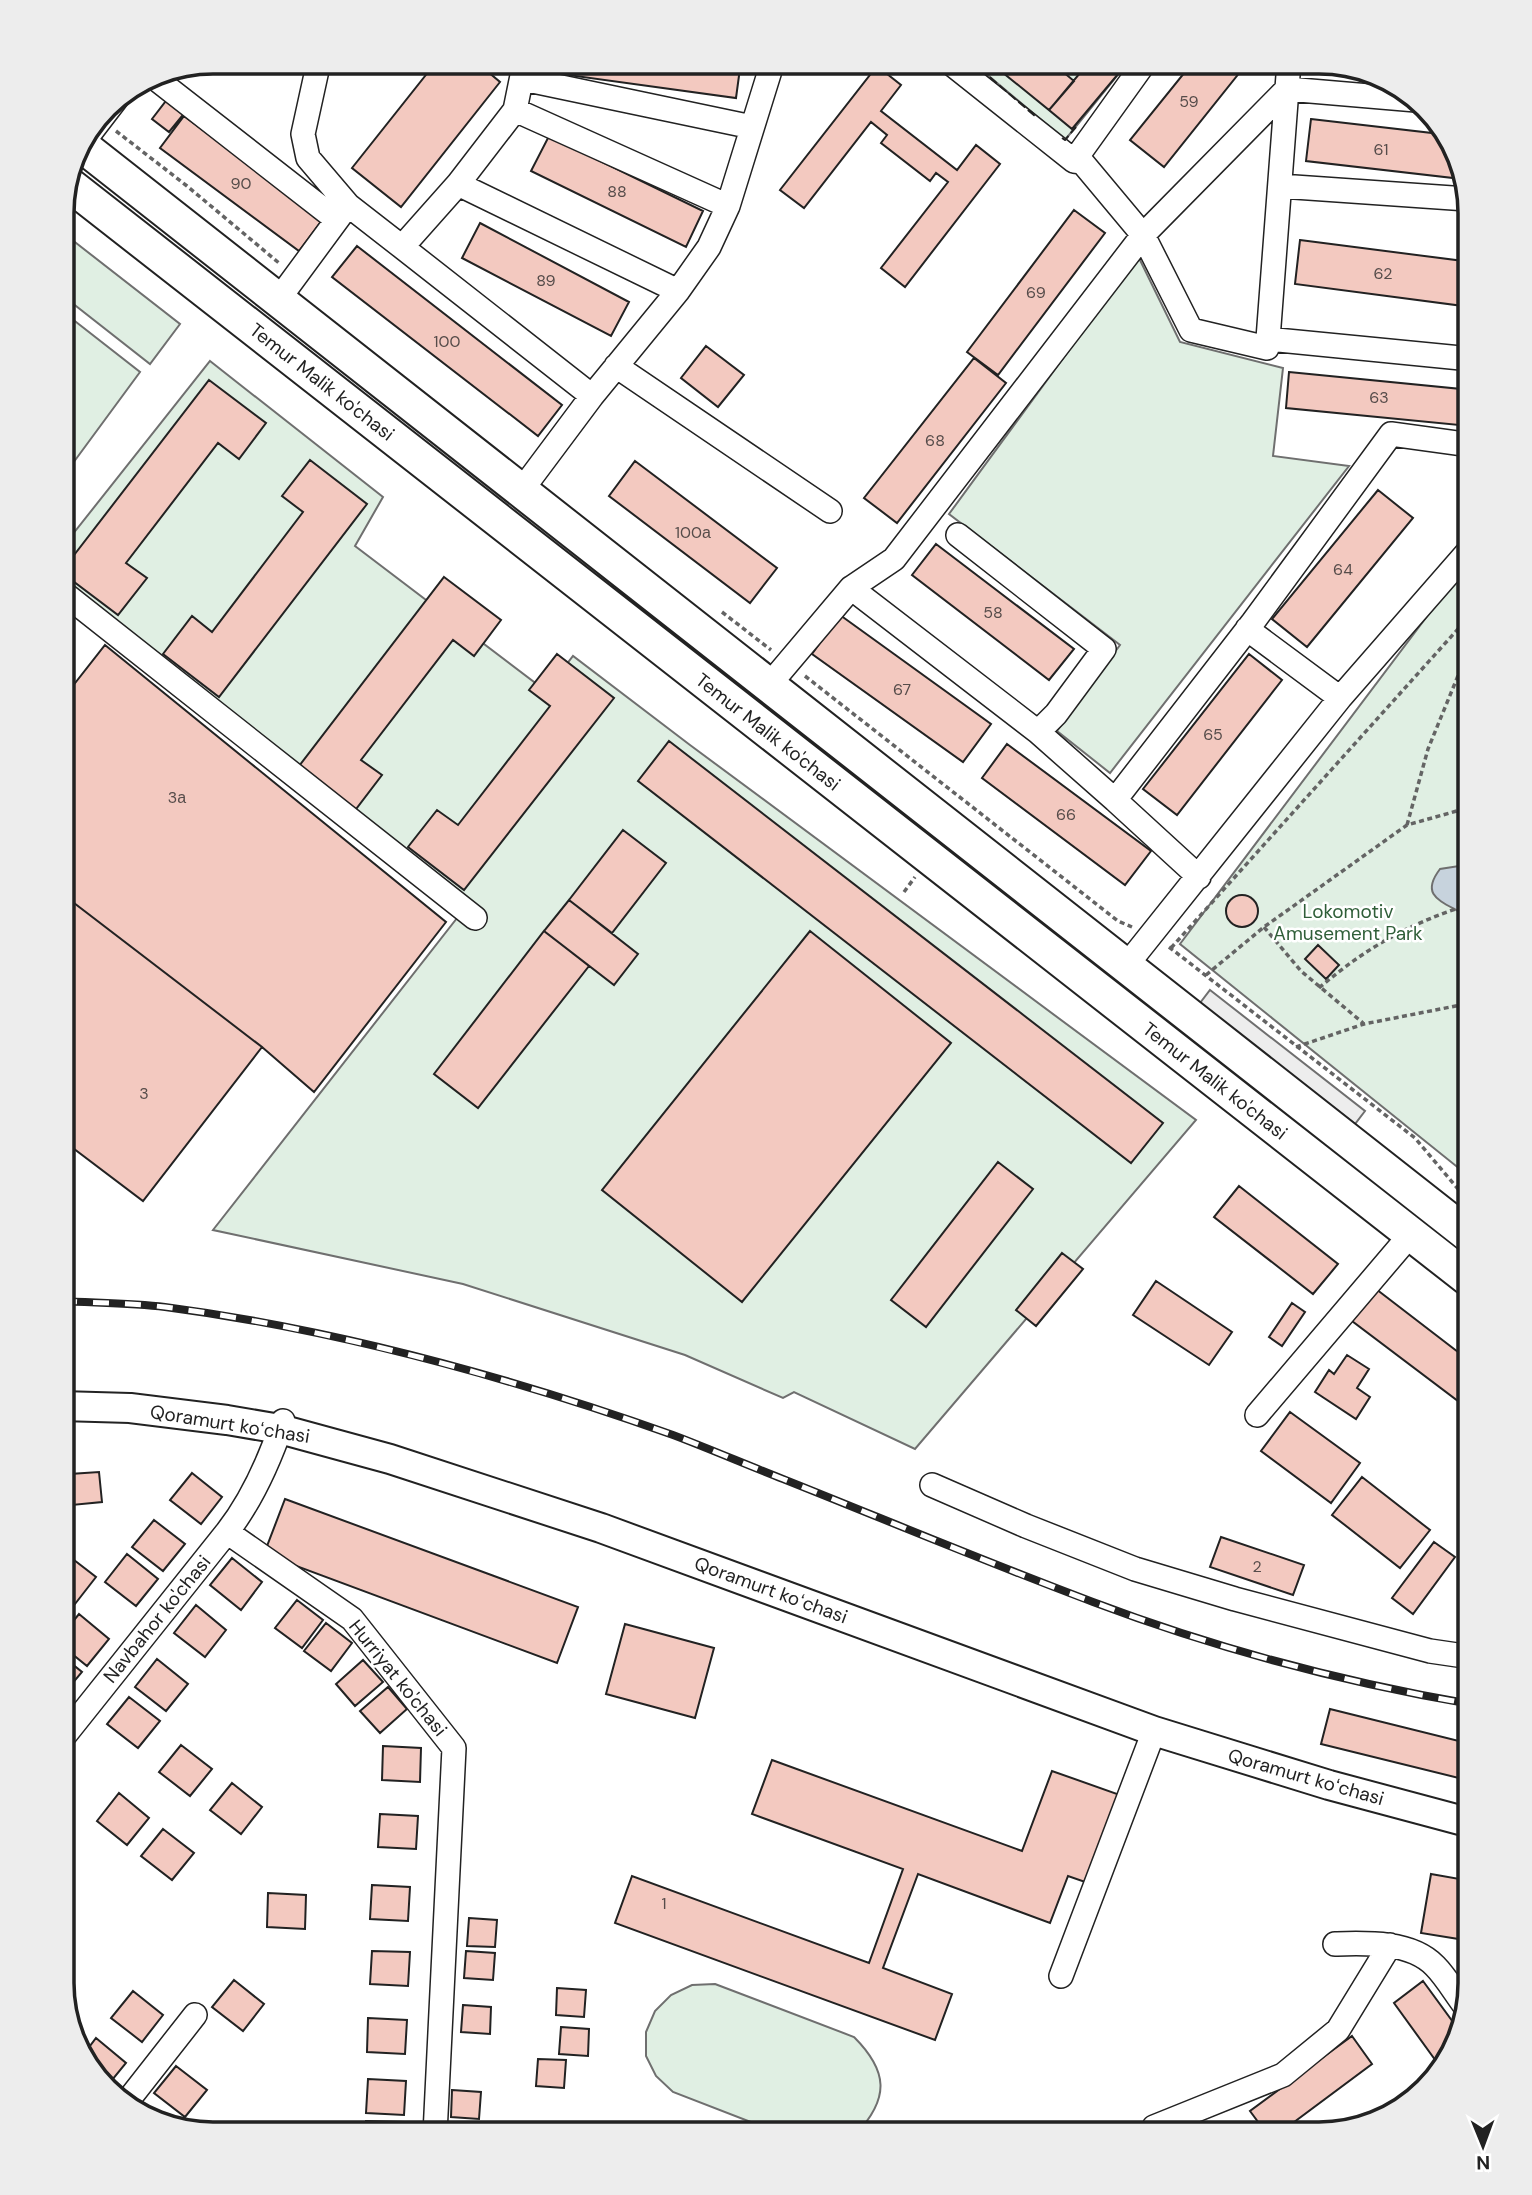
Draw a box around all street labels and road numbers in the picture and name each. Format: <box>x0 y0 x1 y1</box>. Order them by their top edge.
street label: Temur Malik ko'chasi <box>244 318 400 446</box>
street label: Temur Malik ko'chasi <box>690 668 846 796</box>
street label: Temur Malik ko'chasi <box>1137 1017 1293 1145</box>
street label: Qoramurt koʻchasi <box>148 1399 312 1449</box>
street label: Navbahor ko'chasi <box>98 1550 216 1688</box>
street label: Qoramurt koʻchasi <box>691 1551 851 1629</box>
street label: Hurriyat ko'chasi <box>343 1615 453 1741</box>
street label: Qoramurt koʻchasi <box>1225 1743 1387 1811</box>

